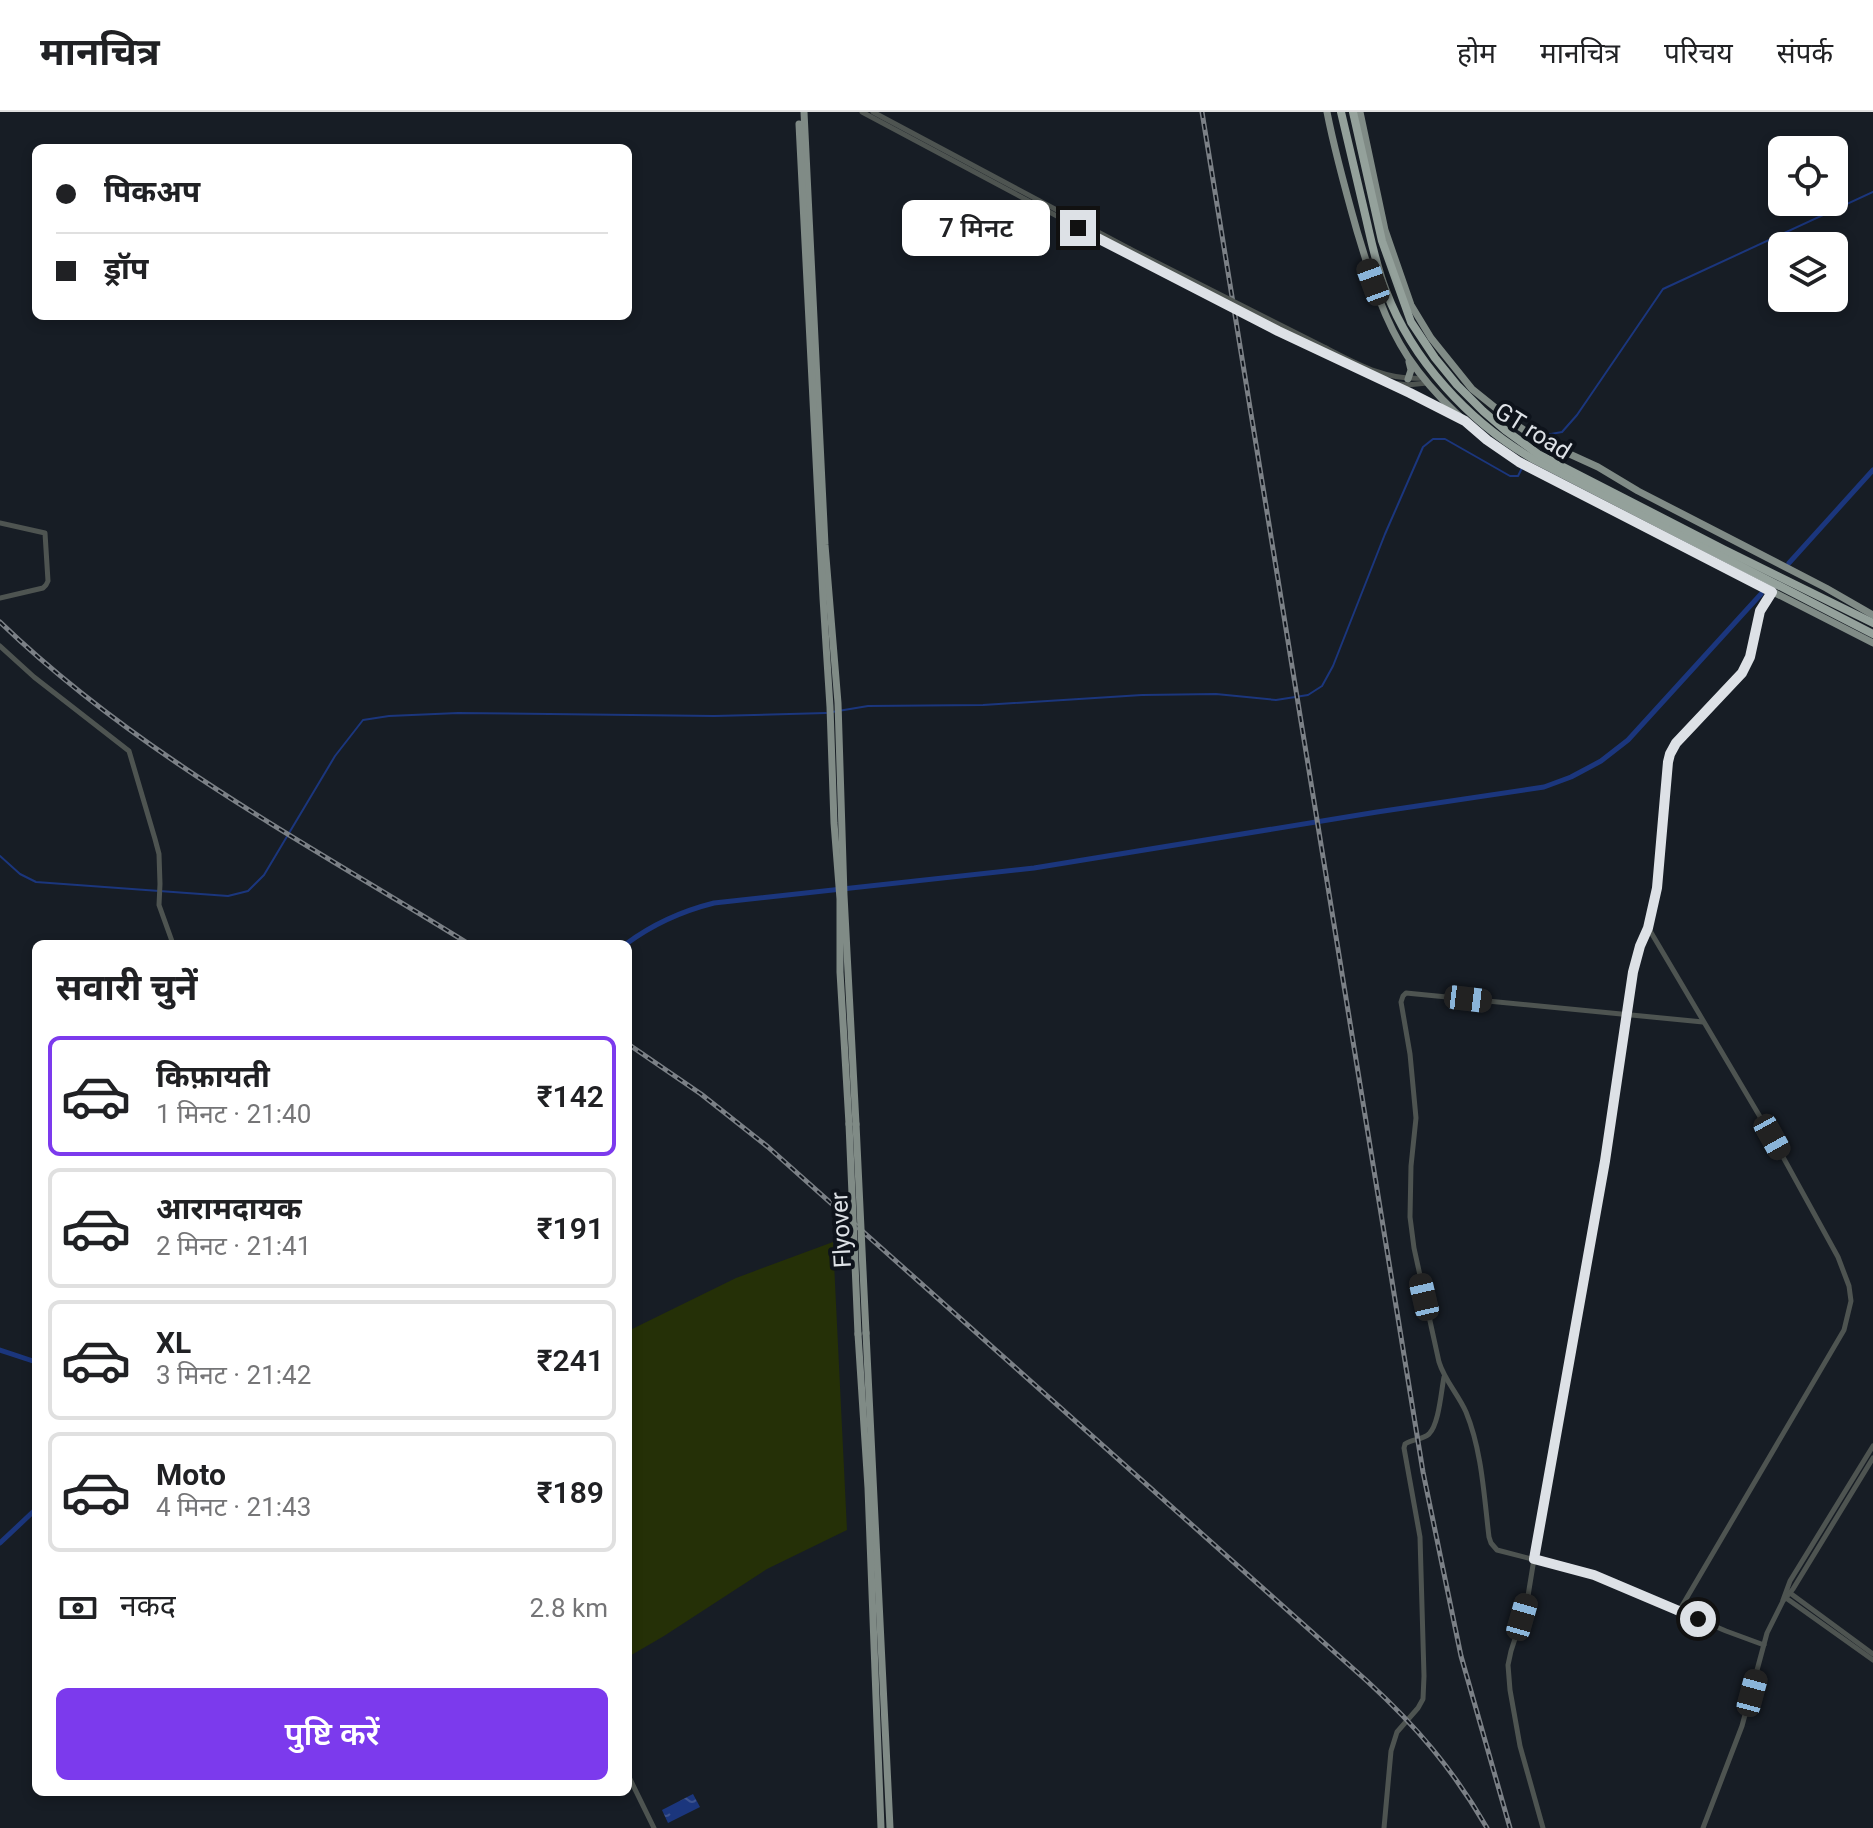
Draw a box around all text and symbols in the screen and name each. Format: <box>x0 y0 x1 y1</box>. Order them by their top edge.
text: मानचित्र <box>40 30 160 74</box>
text: होम <box>1457 37 1496 70</box>
text: मानचित्र <box>1540 37 1620 70</box>
text: परिचय <box>1664 37 1733 70</box>
text: संपर्क <box>1777 37 1833 70</box>
map controls <box>1768 136 1848 312</box>
button: locate <box>1768 136 1848 216</box>
text: पिकअप <box>104 174 200 209</box>
callout: 7 मिनट <box>902 200 1050 256</box>
route end <box>1060 210 1096 246</box>
text: 7 मिनट <box>939 213 1013 243</box>
button: layers <box>1768 232 1848 312</box>
text: ड्रॉप <box>104 251 148 286</box>
car <box>1354 255 1392 309</box>
street label: GT road <box>1490 397 1576 465</box>
text: सवारी चुनें <box>56 967 197 1009</box>
car <box>1443 984 1493 1014</box>
text: किफ़ायती <box>156 1059 270 1094</box>
icon: car <box>60 1060 132 1132</box>
text: ₹142 <box>537 1079 604 1114</box>
text: 1 मिनट · 21:40 <box>156 1099 311 1129</box>
car <box>1750 1110 1794 1164</box>
text: आरामदायक <box>156 1191 302 1226</box>
street label: Flyover <box>825 1191 857 1269</box>
icon: car <box>60 1192 132 1264</box>
text: ₹191 <box>537 1211 604 1246</box>
text: 2 मिनट · 21:41 <box>156 1231 311 1261</box>
car <box>1407 1271 1441 1323</box>
icon: car <box>60 1324 132 1396</box>
text: XL <box>156 1325 191 1360</box>
text: ₹241 <box>537 1343 604 1378</box>
text: 3 मिनट · 21:42 <box>156 1360 311 1390</box>
icon: car <box>60 1456 132 1528</box>
text: Moto <box>156 1457 226 1492</box>
text: ₹189 <box>537 1475 604 1510</box>
text: 4 मिनट · 21:43 <box>156 1492 311 1522</box>
icon: cash <box>56 1586 100 1630</box>
text: नकद <box>120 1588 176 1623</box>
car <box>1504 1591 1540 1643</box>
text: 2.8 km <box>529 1593 608 1623</box>
route start <box>1680 1601 1716 1637</box>
car <box>1734 1667 1770 1719</box>
button: पुष्टि करें <box>56 1688 608 1780</box>

